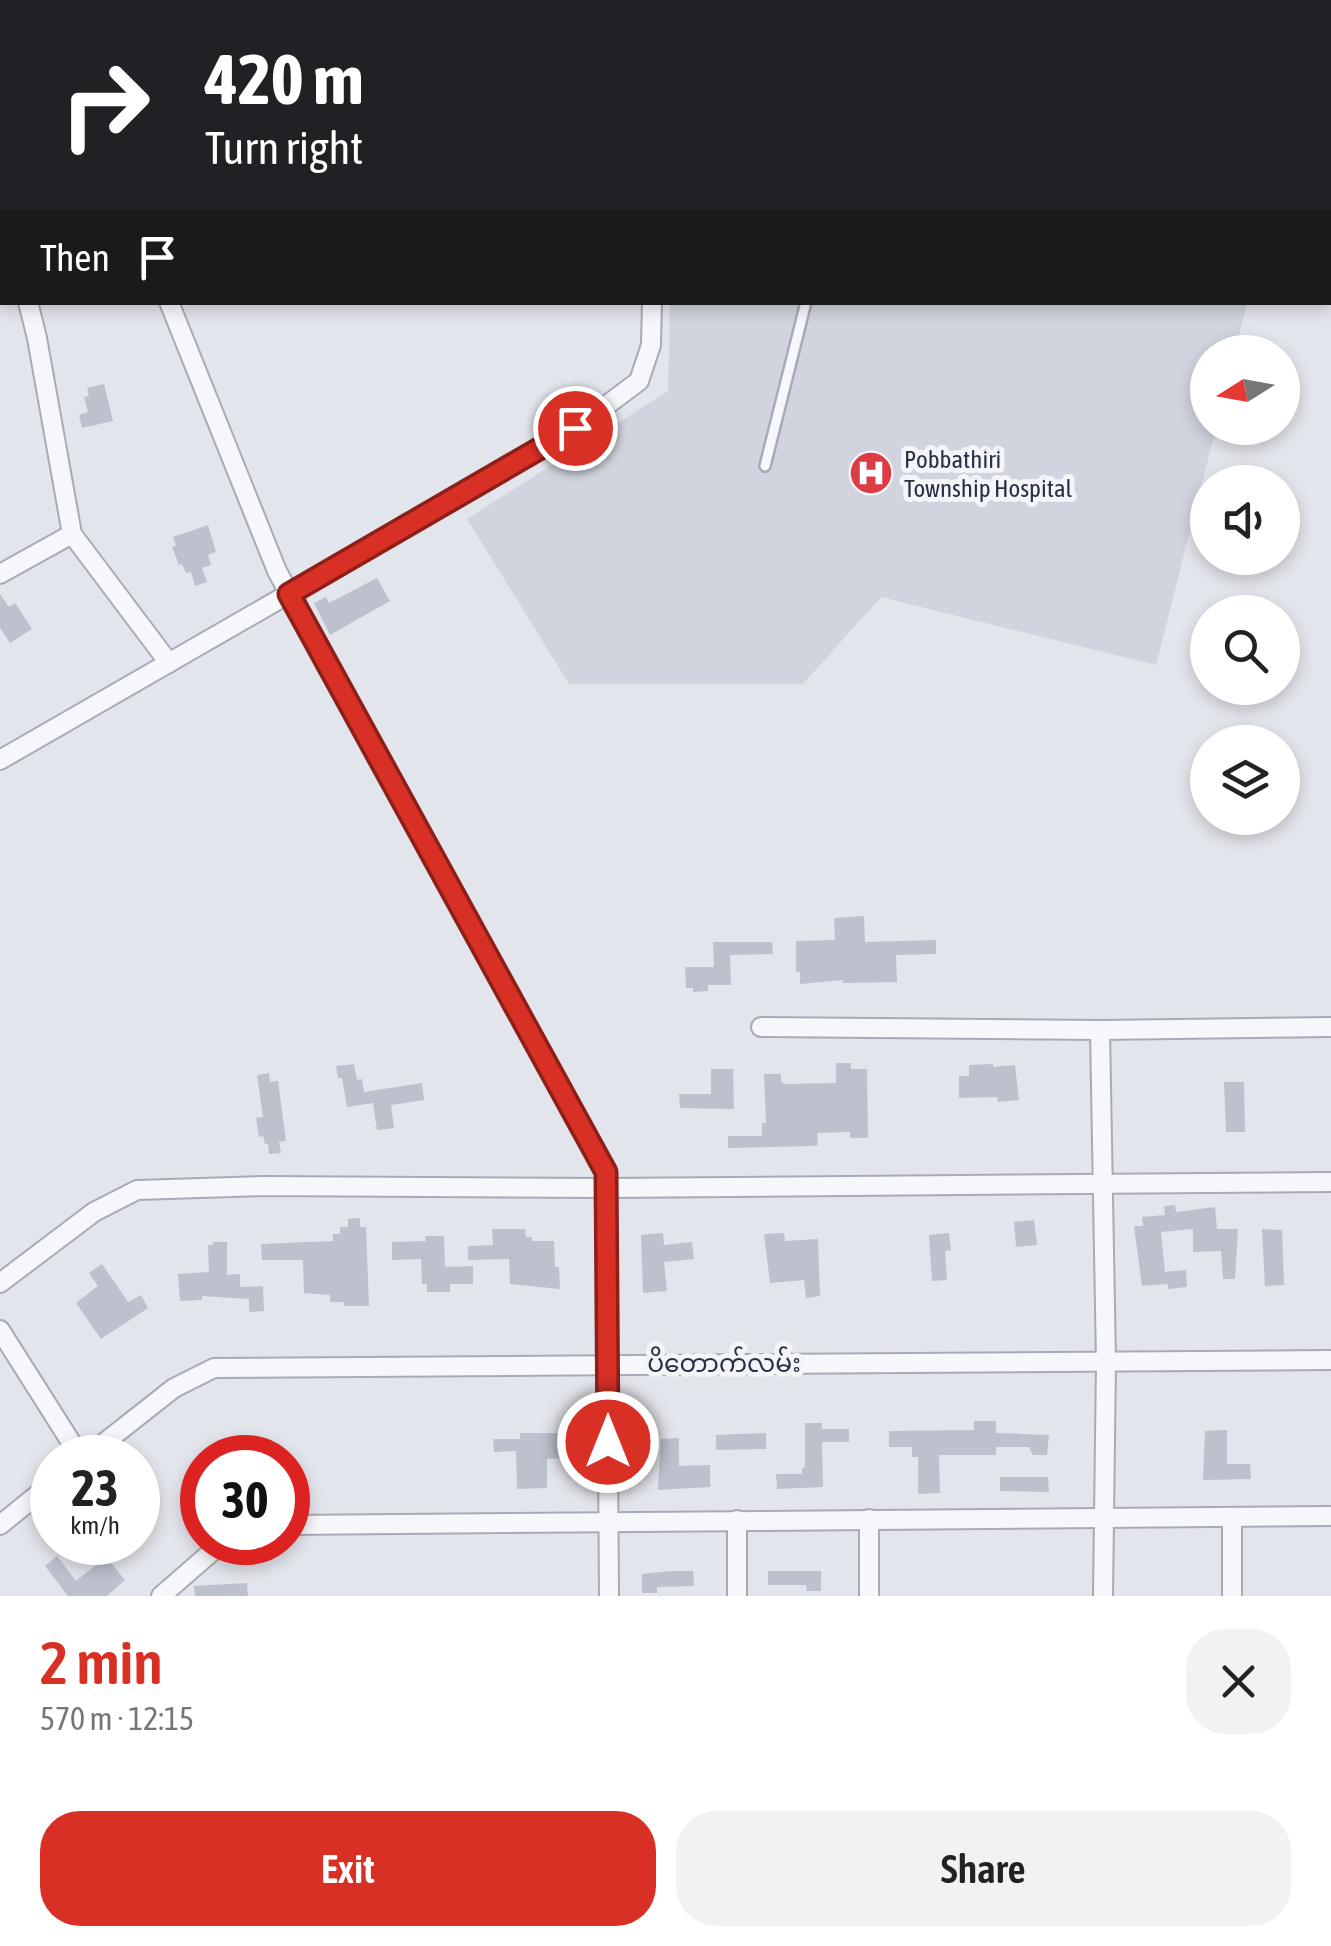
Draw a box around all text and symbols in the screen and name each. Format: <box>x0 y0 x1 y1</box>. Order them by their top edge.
text: 420 m <box>205 39 364 119</box>
icon: right <box>40 40 170 170</box>
text: Turn right <box>205 122 363 174</box>
icon: arrive <box>130 230 185 285</box>
text: Then <box>40 236 110 279</box>
north arrow <box>1190 335 1300 445</box>
map controls <box>1190 335 1300 835</box>
pin <box>533 386 618 471</box>
icon: arrive <box>548 401 603 456</box>
place label: Pobbathiri Township Hospital <box>904 445 1073 502</box>
hospital icon: Pobbathiri Township Hospital <box>848 450 894 496</box>
button: sound <box>1190 465 1300 575</box>
button: search <box>1190 595 1300 705</box>
button: layers <box>1190 725 1300 835</box>
street label: ပိတောက်လမ်း <box>647 1346 801 1377</box>
position arrow <box>556 1390 660 1494</box>
speed limit sign: 30 <box>180 1435 310 1565</box>
text: 23 <box>71 1459 118 1517</box>
text: km/h <box>70 1511 120 1539</box>
text: 2 min <box>40 1628 163 1697</box>
button: close <box>1186 1629 1291 1734</box>
text: 570 m · 12:15 <box>40 1700 194 1737</box>
button: Exit <box>40 1811 656 1926</box>
button: Share <box>676 1811 1291 1926</box>

